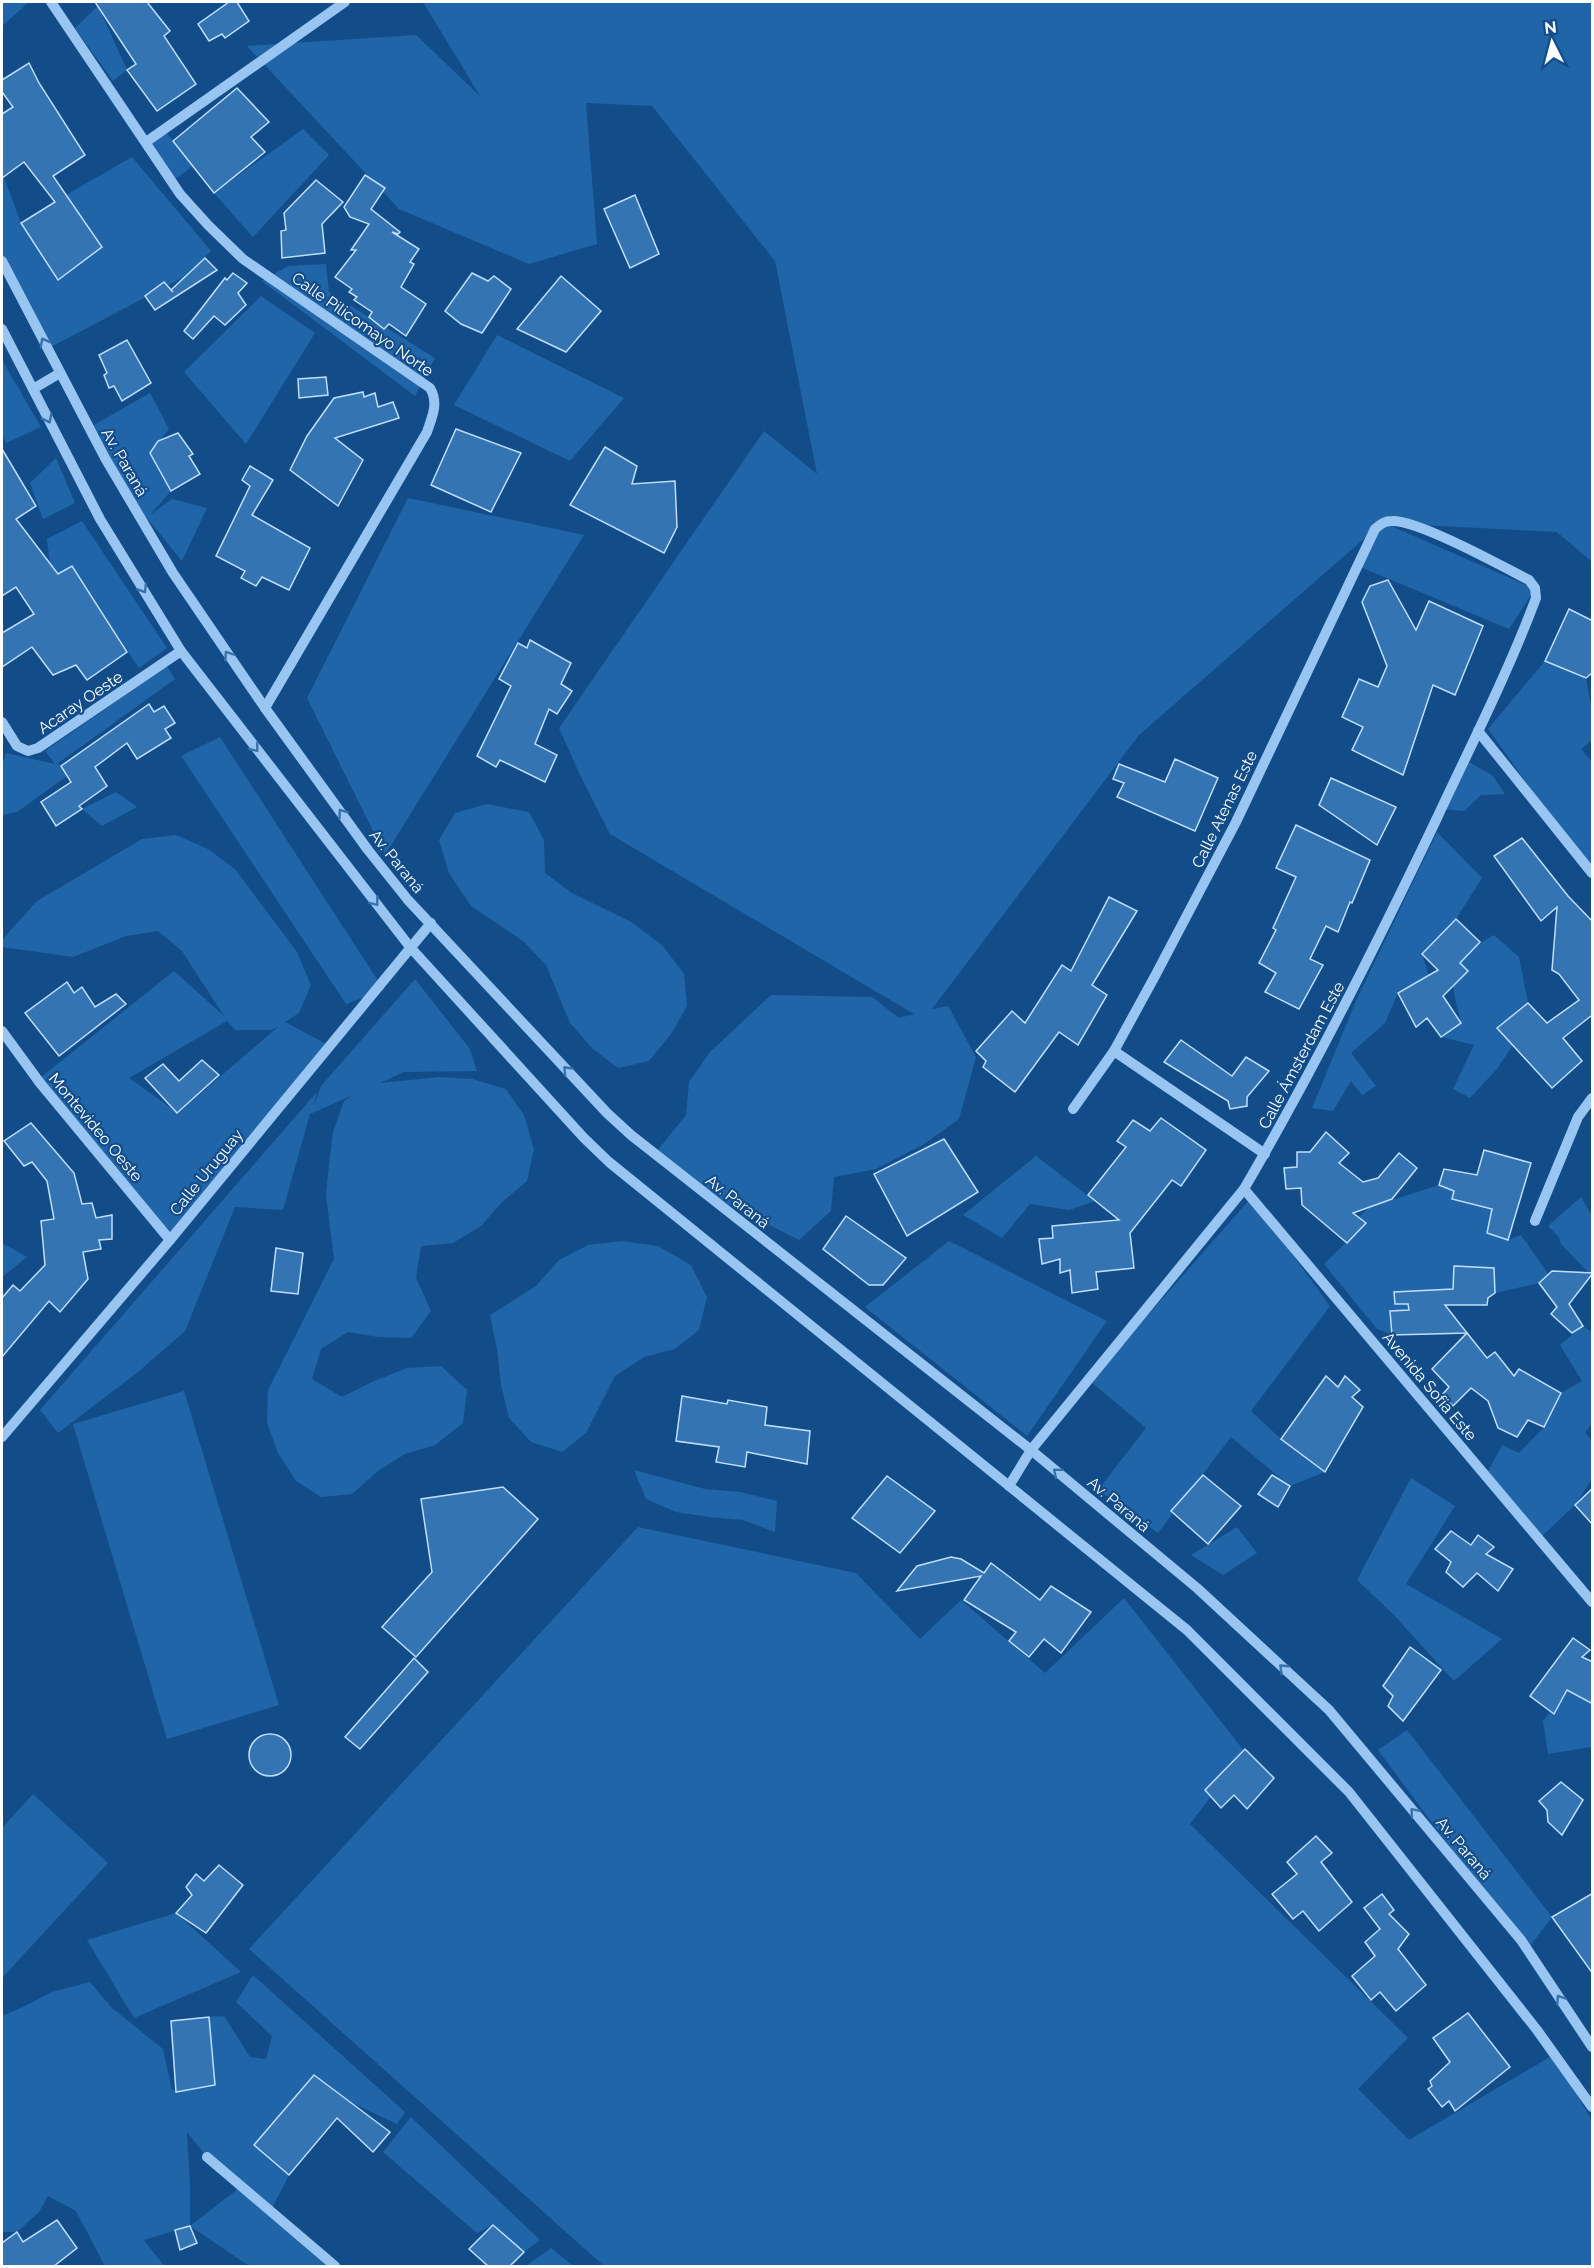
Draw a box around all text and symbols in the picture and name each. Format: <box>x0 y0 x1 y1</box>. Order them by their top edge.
north arrow <box>1522 12 1582 72</box>
text: N <box>1543 17 1558 38</box>
street label: Calle Pilicomayo Norte <box>288 268 437 381</box>
one-way arrow <box>40 338 51 349</box>
one-way arrow <box>41 412 52 423</box>
street label: Av. Paraná <box>97 425 152 500</box>
one-way arrow <box>135 583 147 593</box>
one-way arrow <box>224 650 235 661</box>
street label: Acaray Oeste <box>34 667 126 738</box>
one-way arrow <box>248 741 259 752</box>
street label: Calle Atenas Este <box>1188 747 1261 871</box>
one-way arrow <box>338 809 349 820</box>
street label: Av. Paraná <box>365 826 428 897</box>
one-way arrow <box>367 895 378 906</box>
street label: Calle Ámsterdam Este <box>1254 978 1348 1132</box>
one-way arrow <box>563 1066 574 1077</box>
street label: Montevideo Oeste <box>45 1069 147 1185</box>
street label: Calle Uruguay <box>166 1125 247 1219</box>
street label: Av. Paraná <box>702 1171 773 1232</box>
street label: Avenida Sofía Este <box>1379 1328 1481 1445</box>
one-way arrow <box>1053 1468 1064 1479</box>
street label: Av. Paraná <box>1084 1473 1154 1536</box>
one-way arrow <box>1280 1664 1290 1675</box>
one-way arrow <box>1410 1808 1421 1819</box>
street label: Av. Paraná <box>1432 1813 1495 1883</box>
one-way arrow <box>1556 1994 1567 2005</box>

